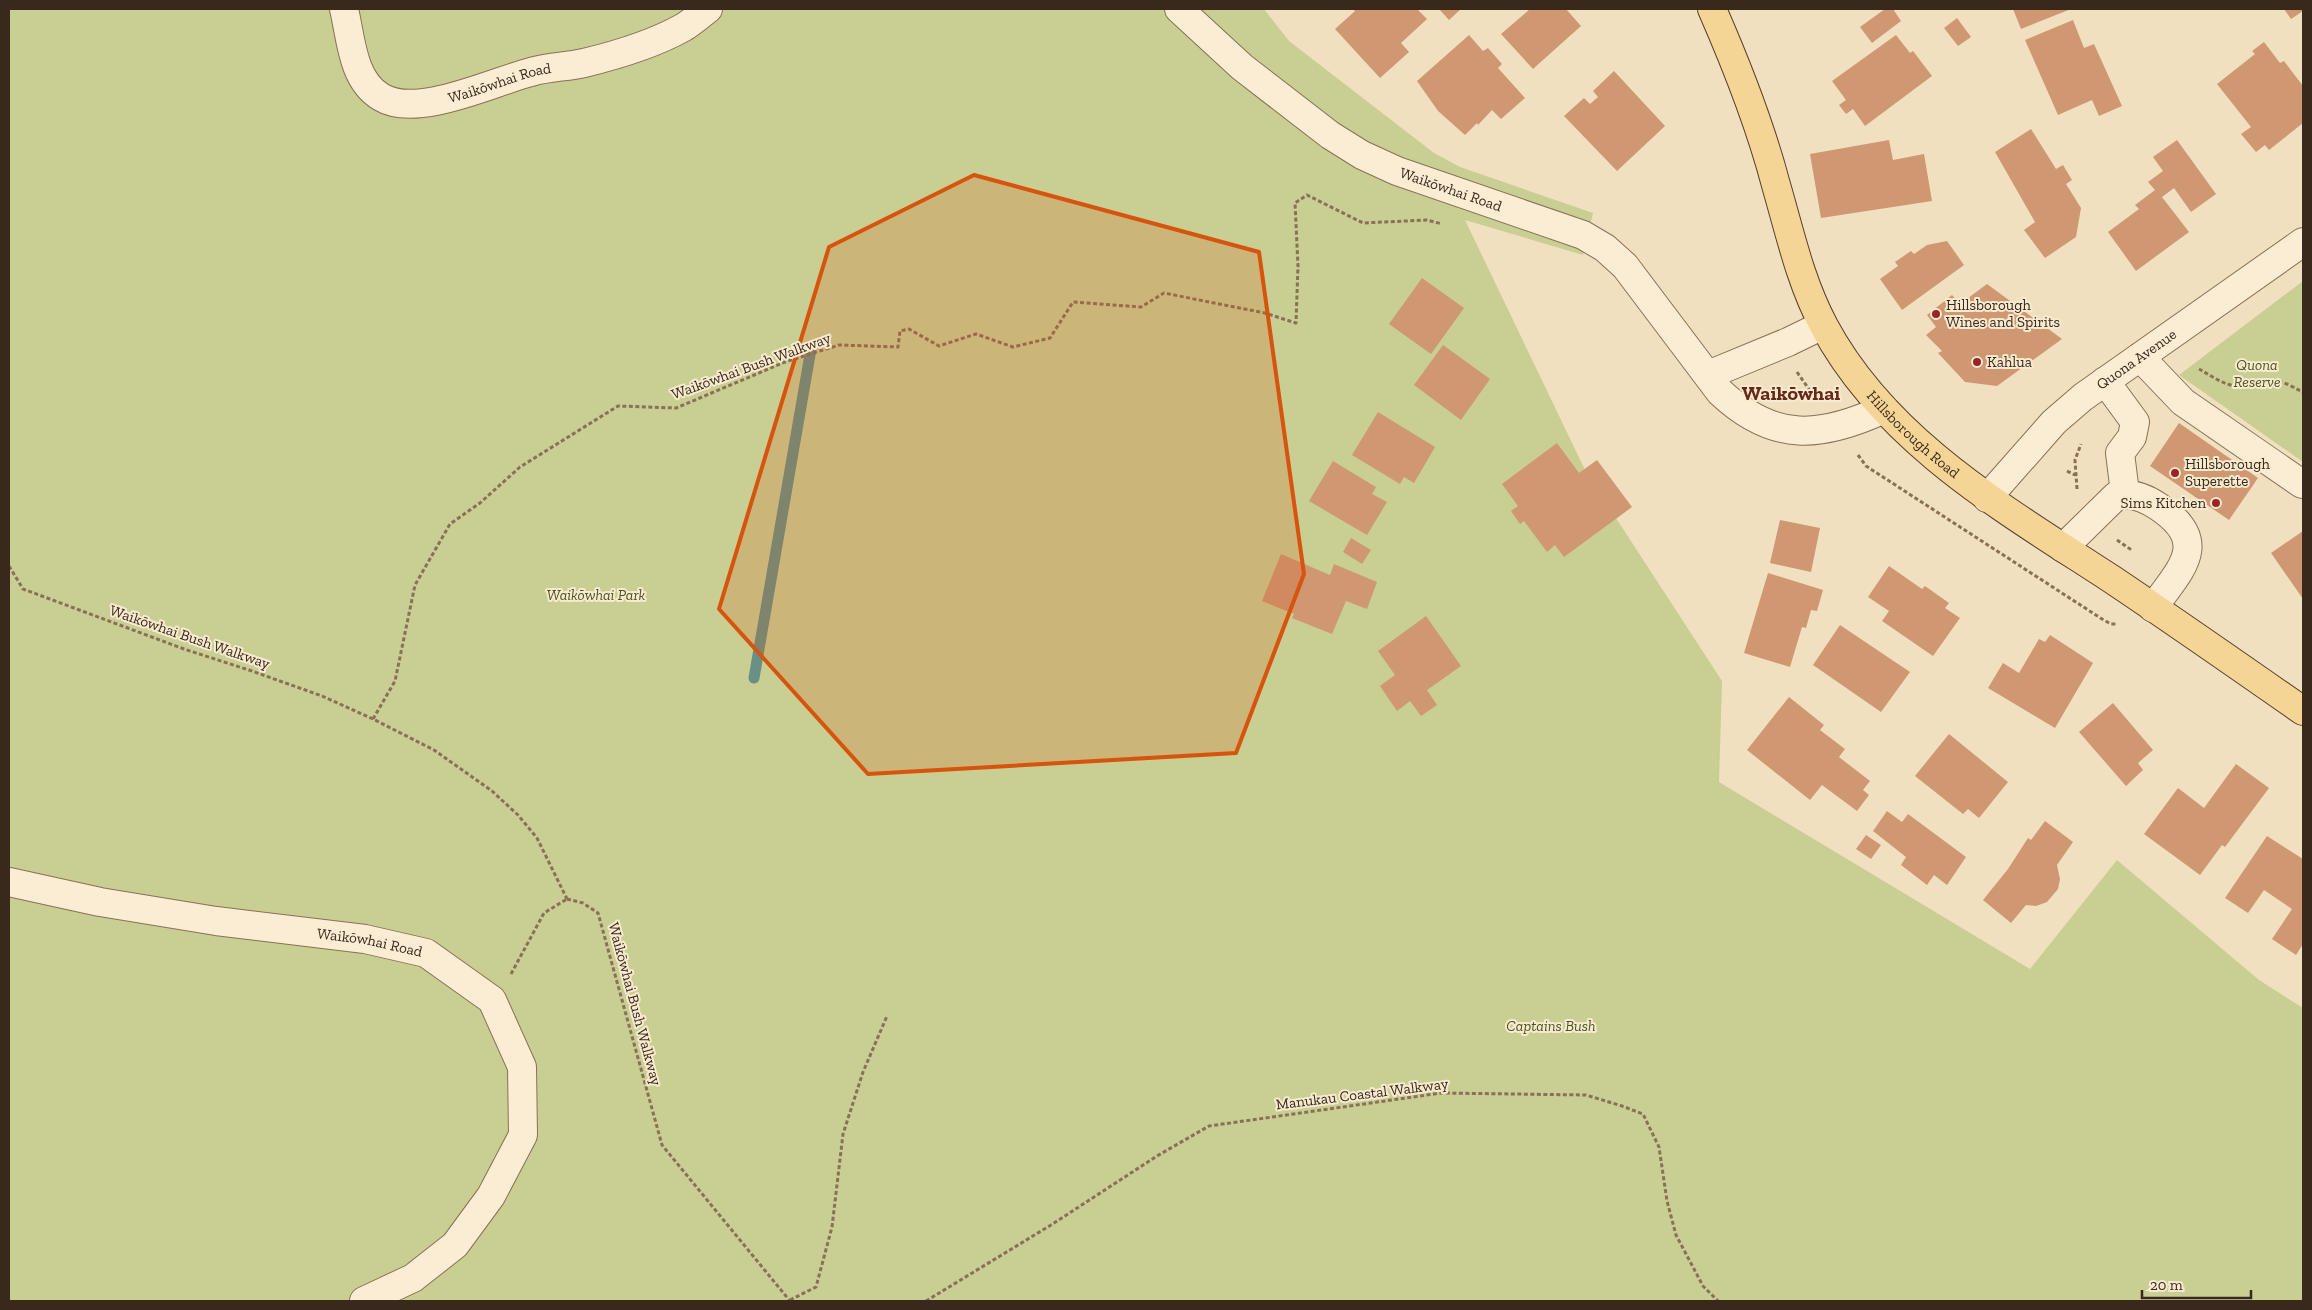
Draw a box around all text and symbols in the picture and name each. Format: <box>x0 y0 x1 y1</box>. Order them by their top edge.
street label: Waikōwhai Road <box>446 59 553 107</box>
street label: Waikōwhai Road <box>1397 164 1505 216</box>
place label: Hillsborough Wines and Spirits <box>1946 296 2060 331</box>
marker: Hillsborough Wines and Spirits <box>1930 308 1942 320</box>
street label: Quona Avenue <box>2093 325 2180 394</box>
street label: Waikōwhai Bush Walkway <box>669 329 833 403</box>
place label: Kahlua <box>1987 353 2032 371</box>
marker: Kahlua <box>1971 356 1983 368</box>
park label: Quona Reserve <box>2234 356 2280 391</box>
district label: Waikōwhai <box>1742 381 1840 405</box>
street label: Hillsborough Road <box>1863 387 1964 482</box>
place label: Hillsborough Superette <box>2185 455 2270 490</box>
marker: Hillsborough Superette <box>2169 467 2181 479</box>
place label: Sims Kitchen <box>2121 494 2206 512</box>
marker: Sims Kitchen <box>2210 497 2222 509</box>
park label: Waikōwhai Park <box>547 586 646 604</box>
street label: Waikōwhai Bush Walkway <box>108 601 273 673</box>
street label: Waikōwhai Bush Walkway <box>605 920 666 1088</box>
street label: Waikōwhai Road <box>316 924 425 961</box>
park label: Captains Bush <box>1506 1017 1596 1035</box>
street label: Manukau Coastal Walkway <box>1275 1074 1450 1114</box>
scale bar <box>2142 1268 2251 1300</box>
text: 20 m <box>2150 1276 2183 1294</box>

